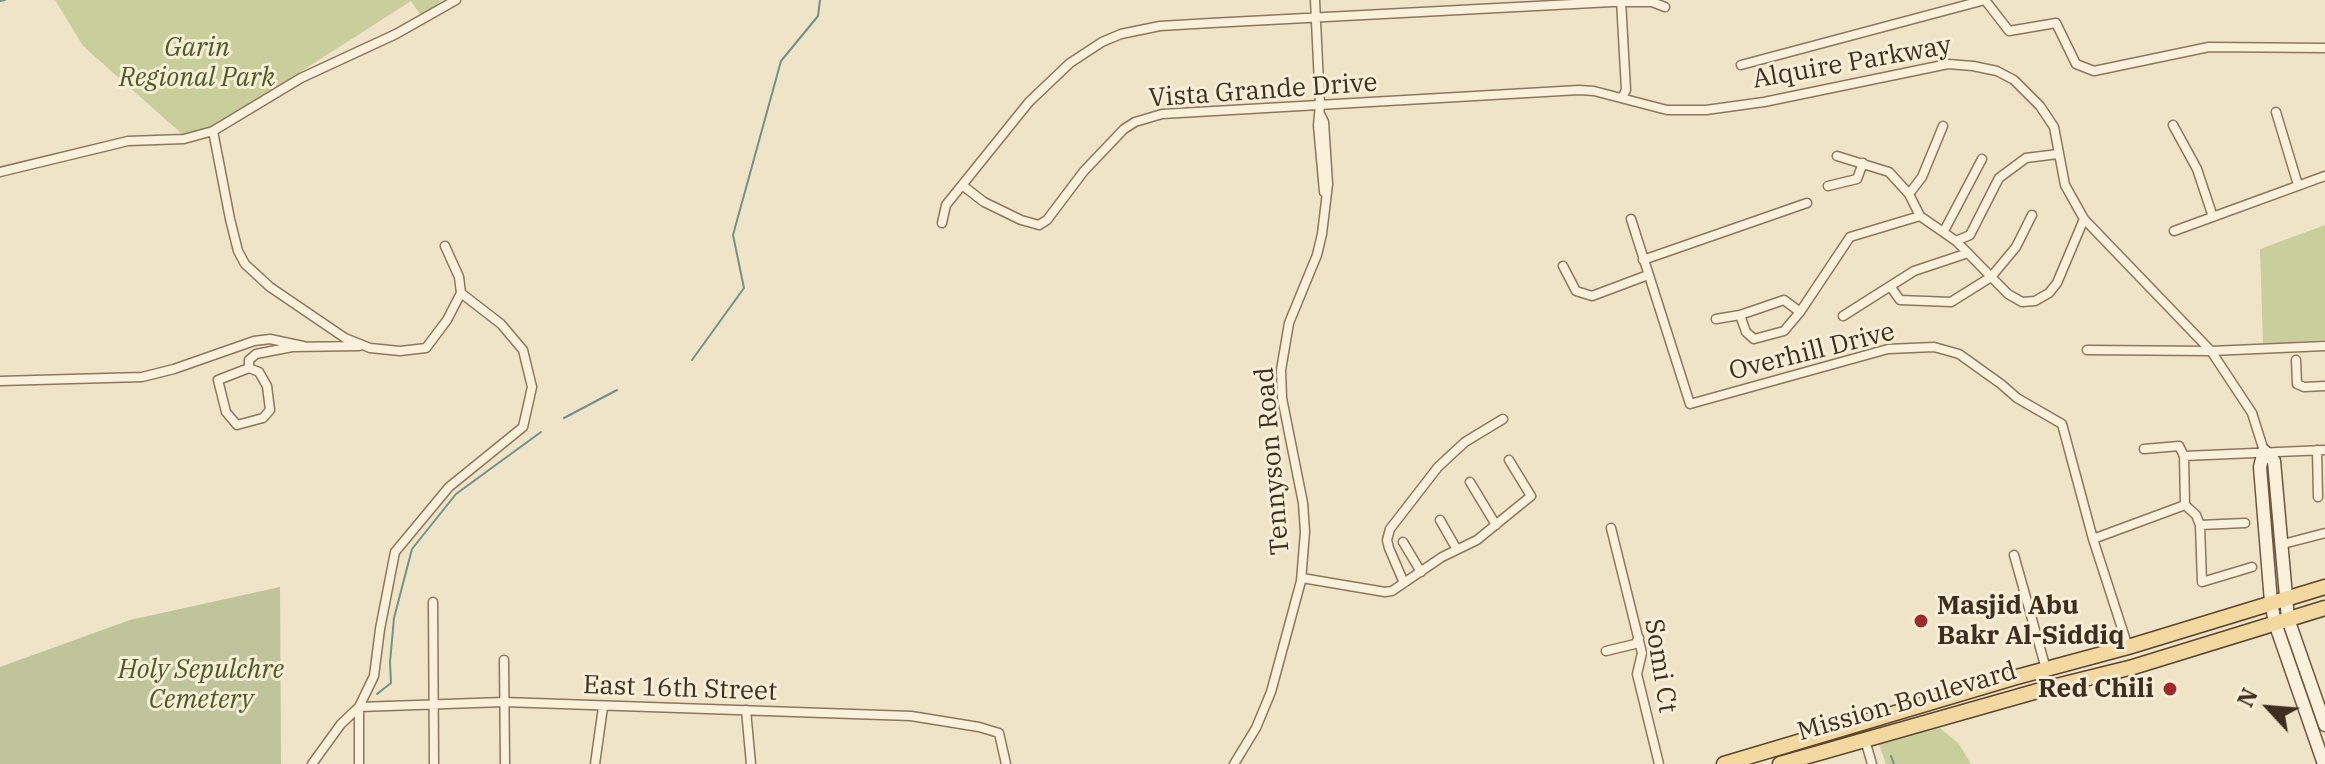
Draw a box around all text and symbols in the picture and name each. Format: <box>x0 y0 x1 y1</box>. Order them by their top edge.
street label: Alquire Parkway <box>1750 30 1954 96</box>
park label: Garin Regional Park <box>119 32 275 94</box>
street label: Vista Grande Drive <box>1148 67 1378 115</box>
street label: Overhill Drive <box>1726 316 1898 388</box>
street label: Tennyson Road <box>1249 366 1297 556</box>
place label: Masjid Abu Bakr Al-Siddiq <box>1937 590 2125 652</box>
marker: Masjid Abu Bakr Al-Siddiq <box>1912 612 1930 630</box>
street label: Somi Ct <box>1637 617 1683 715</box>
park label: Holy Sepulchre Cemetery <box>118 654 284 716</box>
street label: Mission Boulevard <box>1794 656 2020 748</box>
north arrow <box>2229 668 2309 748</box>
street label: East 16th Street <box>582 670 778 708</box>
place label: Red Chili <box>2038 673 2154 705</box>
marker: Red Chili <box>2161 680 2179 698</box>
text: N <box>2230 683 2264 711</box>

